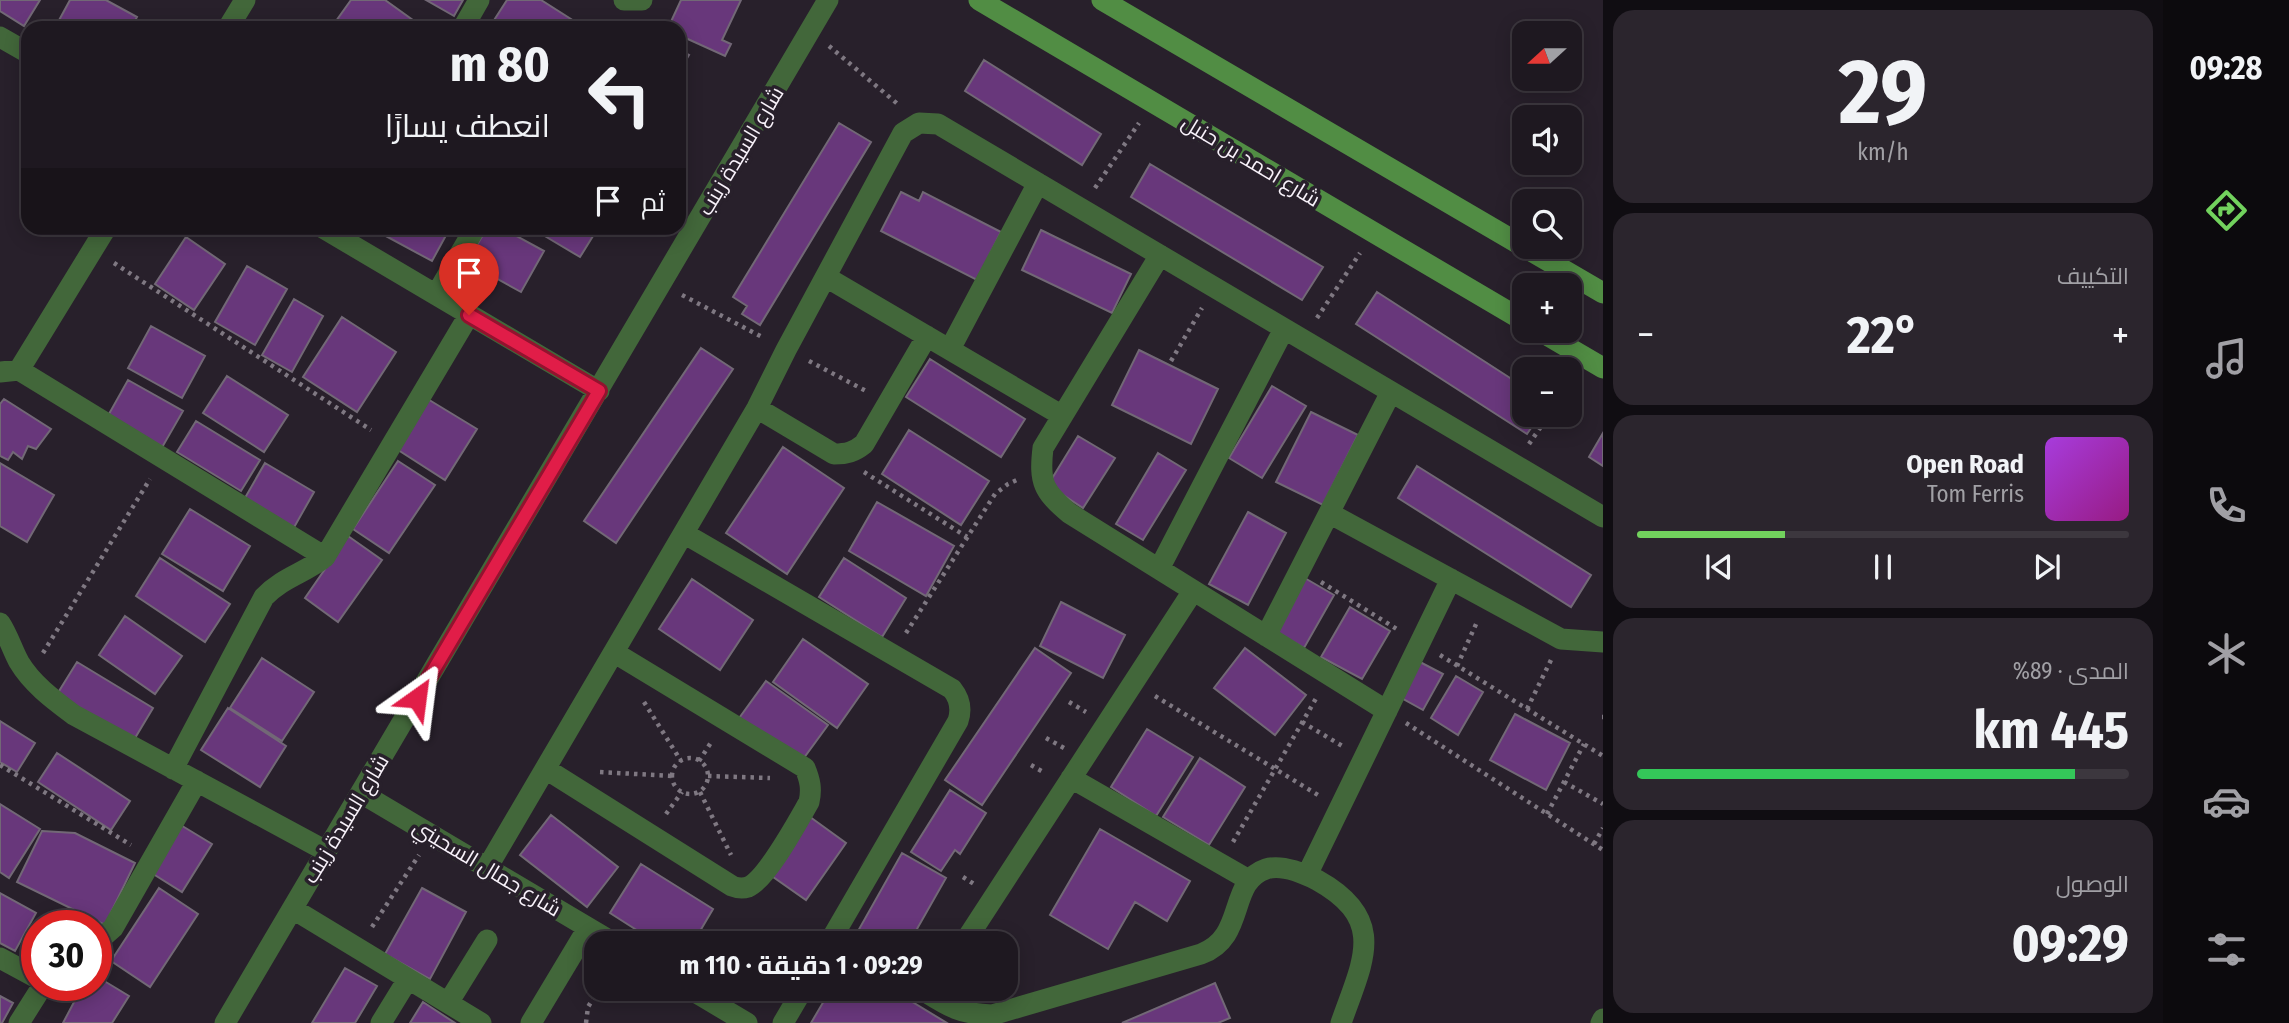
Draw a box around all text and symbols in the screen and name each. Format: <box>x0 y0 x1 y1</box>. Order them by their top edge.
north arrow <box>1512 21 1582 91</box>
map controls <box>1512 21 1582 427</box>
text: 80 m <box>450 35 550 94</box>
text: 29 <box>1839 38 1927 147</box>
icon: left <box>574 49 665 140</box>
text: 09:28 <box>2190 49 2262 87</box>
street label: شارع السيدة زينب <box>692 82 791 221</box>
button: sound <box>1512 105 1582 175</box>
text: انعطف يسارًا <box>385 107 550 145</box>
street label: شارع احمد بن حنبل <box>1176 109 1325 213</box>
text: km/h <box>1857 138 1909 166</box>
icon: arrive <box>589 182 627 220</box>
icon: directions <box>2202 186 2251 235</box>
text: ثم <box>641 187 665 218</box>
button: search <box>1512 189 1582 259</box>
pin <box>439 243 499 315</box>
icon: arrive <box>450 254 488 292</box>
text: التكييف <box>2057 262 2129 290</box>
button: + <box>1512 273 1582 343</box>
text: 22° <box>1847 304 1919 367</box>
text: − <box>1637 312 1654 358</box>
text: + <box>2112 312 2129 358</box>
icon: music <box>2202 334 2251 383</box>
button: − <box>1512 357 1582 427</box>
text: Open Road <box>1906 449 2024 480</box>
text: Tom Ferris <box>1927 480 2024 508</box>
icon: phone <box>2202 481 2251 530</box>
icon: previous <box>1700 548 1738 586</box>
icon: pause <box>1864 548 1902 586</box>
icon: next <box>2028 548 2066 586</box>
icon: climate <box>2202 629 2251 678</box>
text: المدى · 89% <box>2013 657 2129 685</box>
position arrow <box>380 661 454 735</box>
text: 445 km <box>1974 699 2129 762</box>
street label: شارع السيدة زينب <box>297 750 396 889</box>
icon: car <box>2202 777 2251 826</box>
street label: شارع جمال السحيني <box>407 814 566 925</box>
text: الوصول <box>2056 870 2129 898</box>
speed limit sign: 30 <box>21 910 112 1001</box>
text: 09:29 <box>2012 912 2129 975</box>
icon: filters <box>2202 925 2251 974</box>
text: 09:29 · 1 دقيقة · 110 m <box>679 950 923 981</box>

